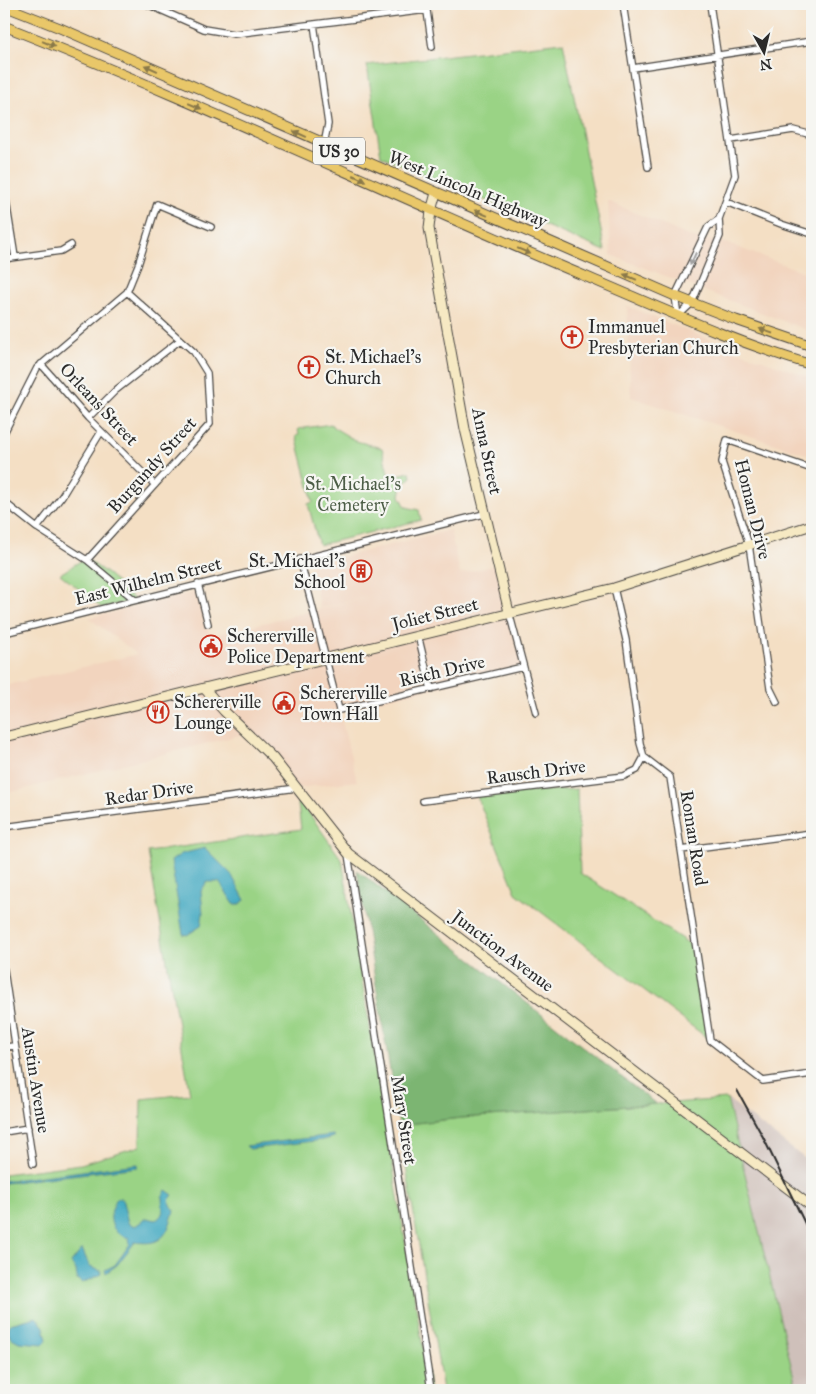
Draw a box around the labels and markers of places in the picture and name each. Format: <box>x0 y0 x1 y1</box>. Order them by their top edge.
place label: Immanuel Presbyterian Church <box>588 316 739 359</box>
church icon: Immanuel Presbyterian Church <box>560 325 584 349</box>
place label: St. Michael's Church <box>325 346 421 389</box>
church icon: St. Michael's Church <box>297 355 321 379</box>
place label: St. Michael's School <box>249 550 345 593</box>
building icon: St. Michael's School <box>349 559 373 583</box>
place label: Schererville Police Department <box>227 625 365 668</box>
public building icon: Schererville Police Department <box>199 634 223 658</box>
place label: Schererville Town Hall <box>300 682 387 725</box>
place label: Schererville Lounge <box>174 691 261 735</box>
public building icon: Schererville Town Hall <box>272 691 296 715</box>
restaurant icon: Schererville Lounge <box>146 700 170 724</box>

